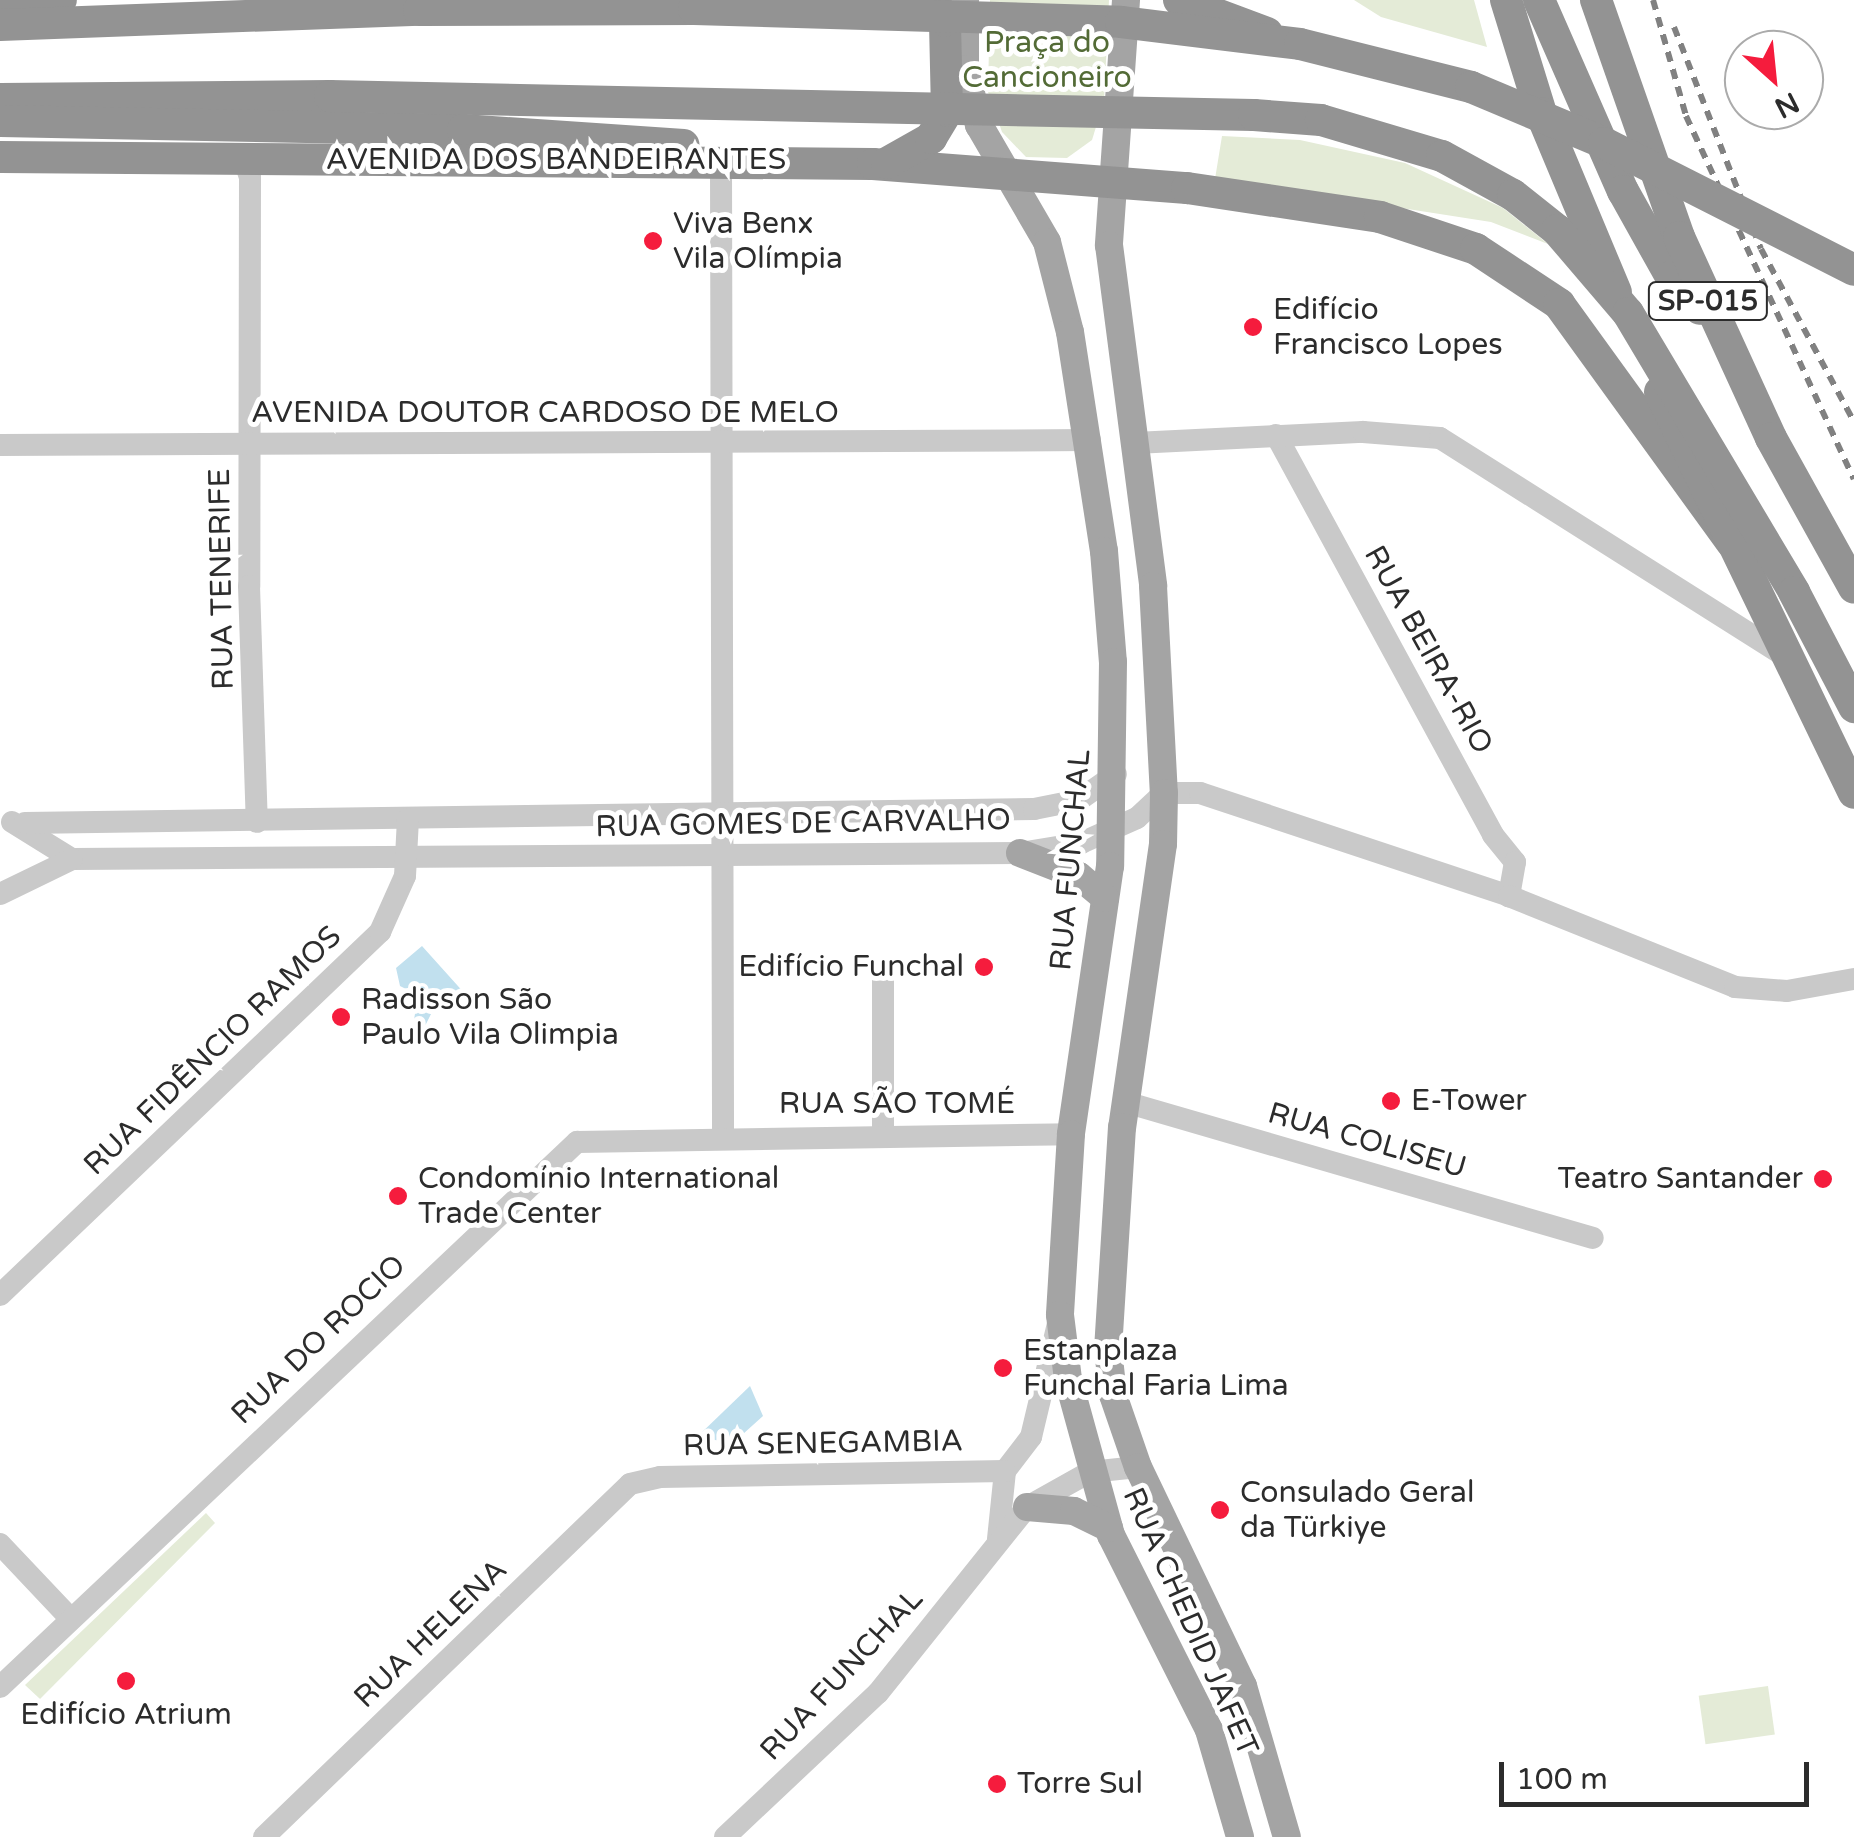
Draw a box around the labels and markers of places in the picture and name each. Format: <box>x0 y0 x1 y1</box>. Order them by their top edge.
place label: Viva Benx Vila Olímpia <box>673 206 843 276</box>
marker: Viva Benx Vila Olímpia <box>642 230 664 252</box>
place label: Edifício Francisco Lopes <box>1273 292 1503 362</box>
marker: Edifício Francisco Lopes <box>1242 316 1264 338</box>
place label: Edifício Funchal <box>738 949 964 985</box>
marker: Edifício Funchal <box>973 956 995 978</box>
place label: Radisson São Paulo Vila Olimpia <box>361 982 619 1052</box>
marker: Radisson São Paulo Vila Olimpia <box>330 1006 352 1028</box>
place label: E-Tower <box>1411 1083 1527 1119</box>
marker: E-Tower <box>1380 1090 1402 1112</box>
place label: Condomínio International Trade Center <box>418 1161 779 1232</box>
place label: Teatro Santander <box>1557 1161 1803 1197</box>
marker: Teatro Santander <box>1812 1168 1834 1190</box>
marker: Condomínio International Trade Center <box>387 1185 409 1207</box>
place label: Estanplaza Funchal Faria Lima <box>1023 1333 1289 1404</box>
marker: Estanplaza Funchal Faria Lima <box>992 1357 1014 1379</box>
place label: Consulado Geral da Türkiye <box>1240 1475 1474 1546</box>
marker: Consulado Geral da Türkiye <box>1209 1499 1231 1521</box>
marker: Edifício Atrium <box>115 1670 137 1692</box>
place label: Edifício Atrium <box>20 1697 232 1733</box>
place label: Torre Sul <box>1017 1766 1143 1802</box>
marker: Torre Sul <box>986 1773 1008 1795</box>

